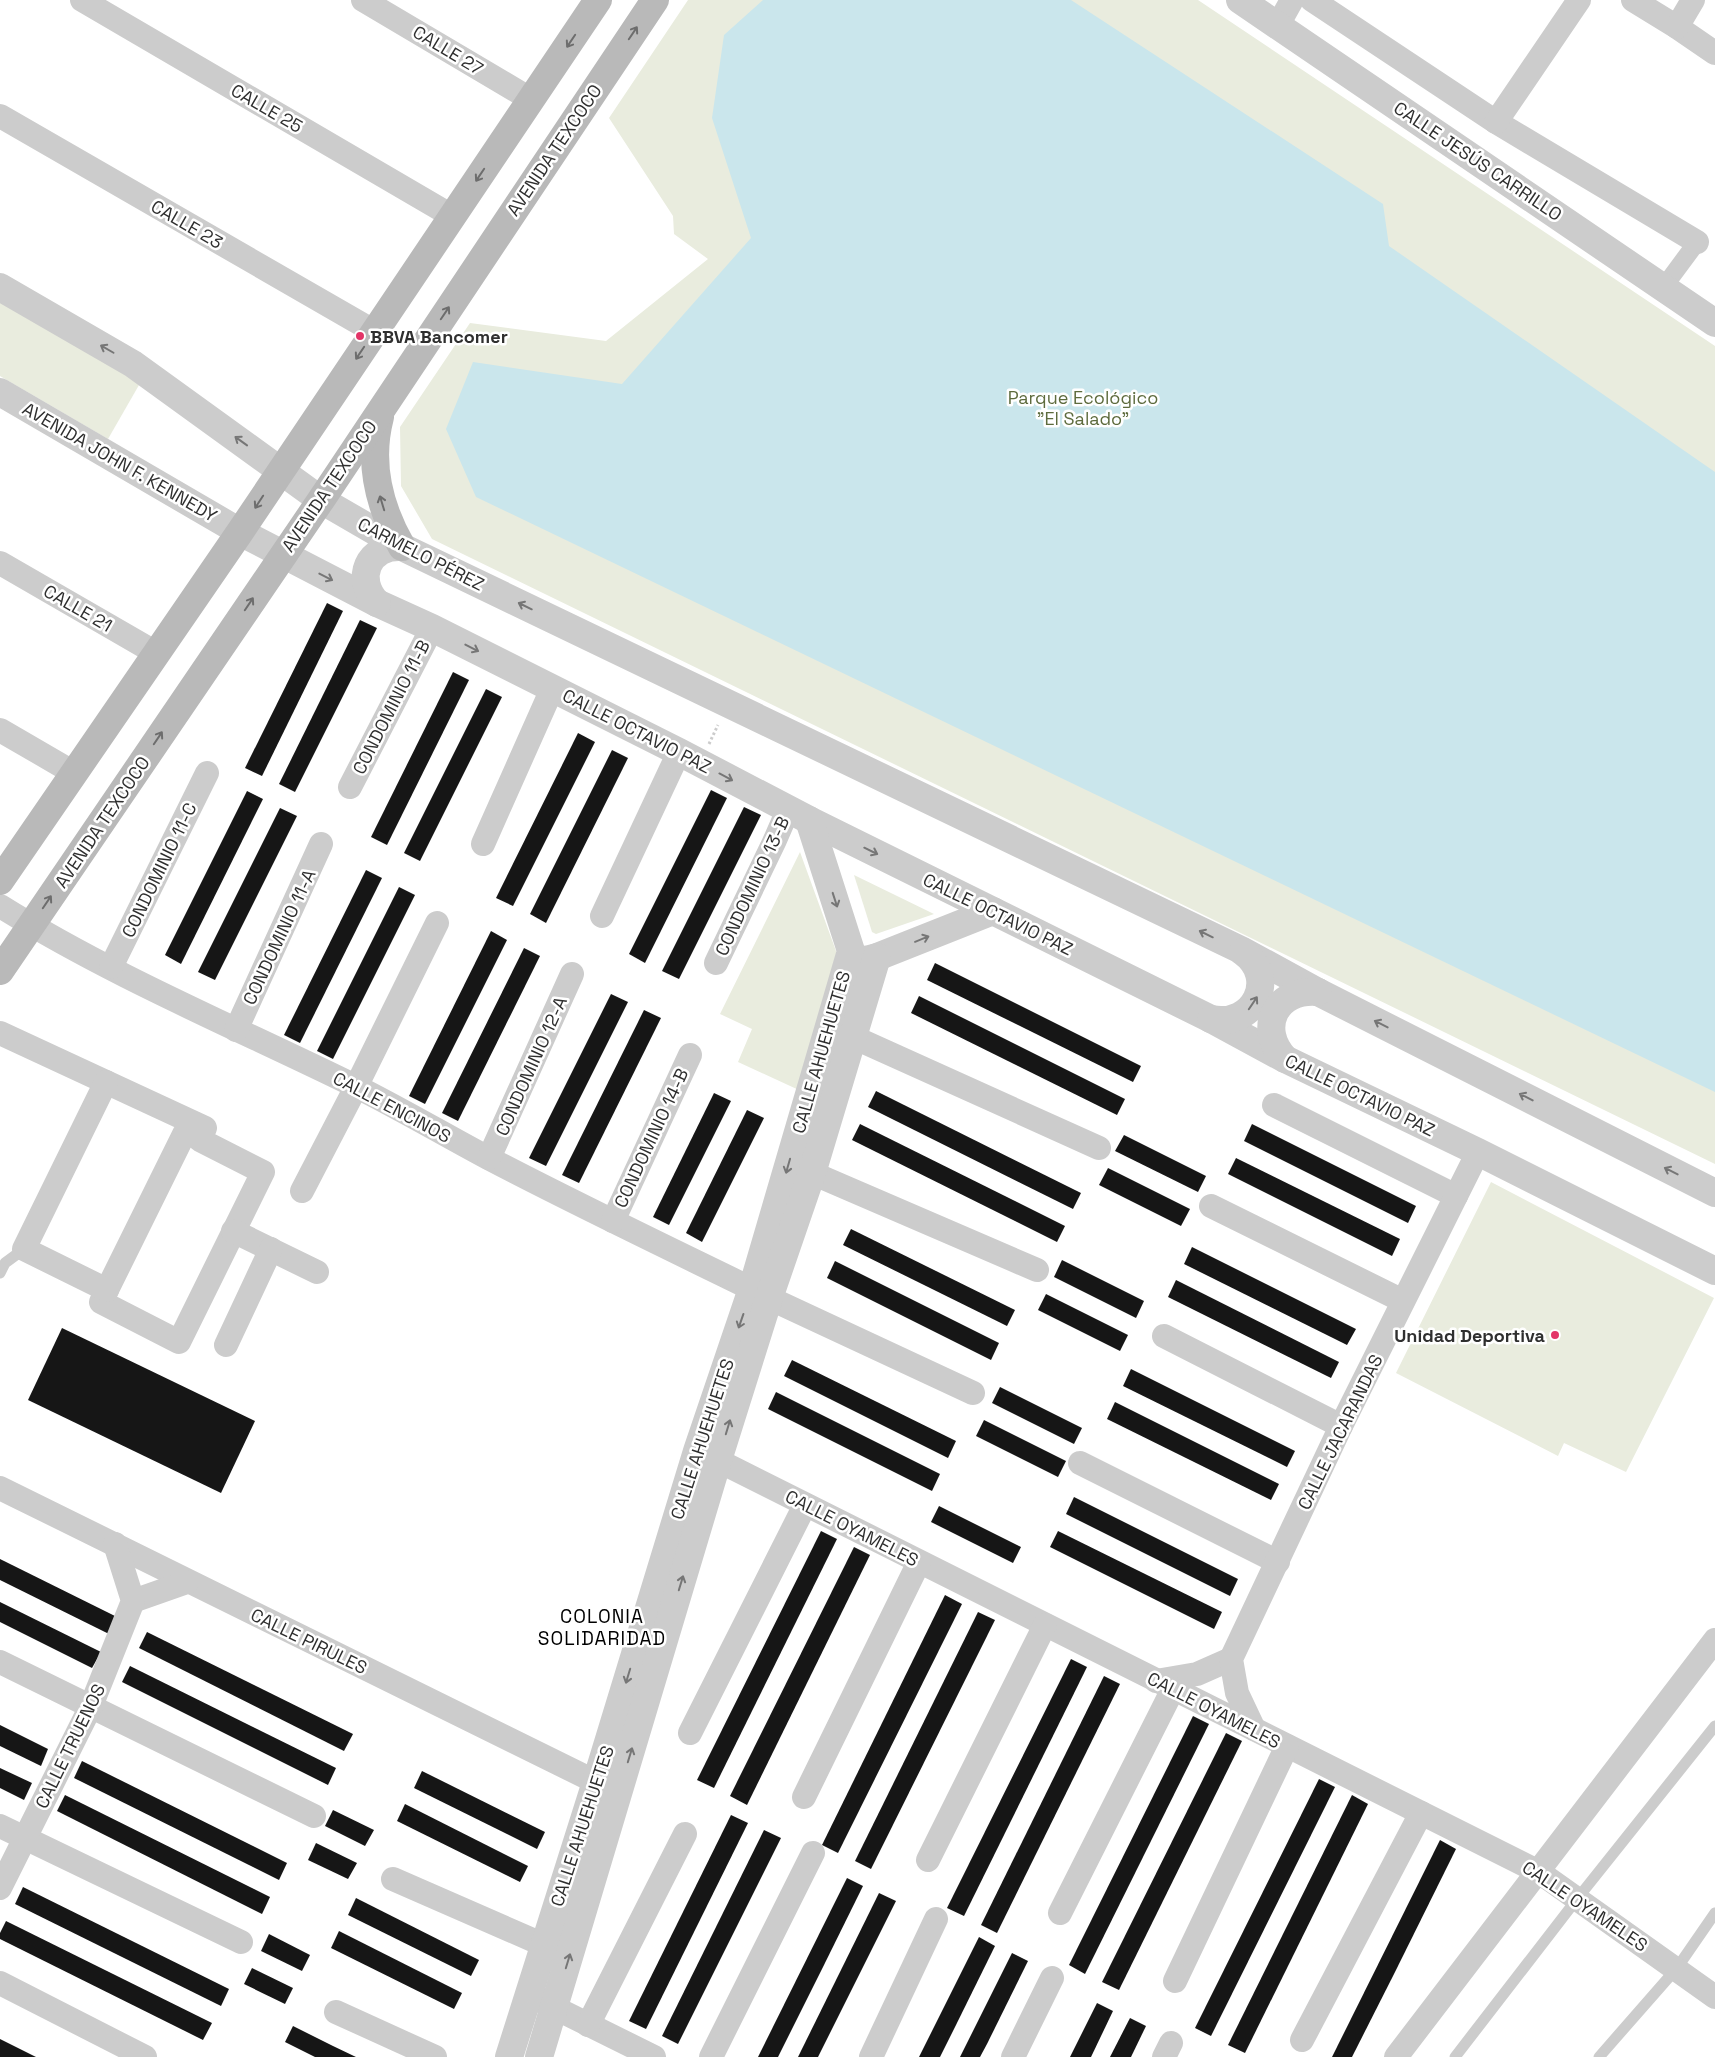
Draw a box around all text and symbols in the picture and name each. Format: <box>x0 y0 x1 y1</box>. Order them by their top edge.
street label: CALLE 27 <box>409 20 487 80</box>
one-way arrow <box>628 26 638 40</box>
one-way arrow <box>566 33 576 47</box>
street label: CALLE 25 <box>227 78 307 138</box>
street label: AVENIDA TEXCOCO <box>501 80 607 220</box>
street label: CALLE JESÚS CARRILLO <box>1390 96 1566 226</box>
one-way arrow <box>475 168 485 182</box>
street label: CALLE 23 <box>147 194 227 254</box>
one-way arrow <box>439 306 450 320</box>
place label: BBVA Bancomer <box>370 325 508 348</box>
marker: BBVA Bancomer <box>354 330 366 342</box>
one-way arrow <box>101 343 115 353</box>
one-way arrow <box>355 346 365 360</box>
park label: Parque Ecológico "El Salado" <box>1008 386 1158 430</box>
street label: AVENIDA JOHN F. KENNEDY <box>19 397 221 527</box>
street label: AVENIDA TEXCOCO <box>276 416 382 556</box>
one-way arrow <box>234 436 248 447</box>
one-way arrow <box>254 495 264 509</box>
one-way arrow <box>376 495 386 511</box>
street label: CARMELO PÉREZ <box>354 512 488 596</box>
one-way arrow <box>318 573 333 582</box>
street label: CALLE 21 <box>40 579 116 637</box>
one-way arrow <box>244 597 254 611</box>
one-way arrow <box>518 601 533 610</box>
street label: CONDOMINIO 11-B <box>347 636 435 778</box>
one-way arrow <box>464 644 479 653</box>
street label: CALLE OCTAVIO PAZ <box>559 684 715 778</box>
one-way arrow <box>153 732 163 746</box>
street label: AVENIDA TEXCOCO <box>49 752 155 892</box>
one-way arrow <box>718 773 733 782</box>
street label: CONDOMINIO 11-C <box>116 799 202 941</box>
street label: CONDOMINIO 13-B <box>710 813 794 959</box>
one-way arrow <box>863 847 878 856</box>
street label: CONDOMINIO 11-A <box>238 866 320 1008</box>
street label: CALLE OCTAVIO PAZ <box>919 868 1077 960</box>
one-way arrow <box>830 892 840 908</box>
one-way arrow <box>42 895 52 909</box>
one-way arrow <box>1199 928 1214 938</box>
one-way arrow <box>914 934 930 943</box>
street label: CALLE AHUEHUETES <box>787 968 855 1136</box>
street label: CONDOMINIO 12-A <box>490 993 572 1139</box>
one-way arrow <box>1248 997 1258 1011</box>
one-way arrow <box>1374 1019 1389 1028</box>
street label: CALLE OCTAVIO PAZ <box>1281 1049 1439 1141</box>
street label: CONDOMINIO 14-B <box>609 1065 693 1211</box>
street label: CALLE ENCINOS <box>329 1066 455 1148</box>
one-way arrow <box>1519 1092 1534 1102</box>
one-way arrow <box>782 1157 792 1173</box>
one-way arrow <box>1664 1166 1679 1176</box>
one-way arrow <box>736 1313 745 1328</box>
place label: Unidad Deportiva <box>1394 1324 1546 1347</box>
marker: Unidad Deportiva <box>1549 1329 1561 1341</box>
street label: CALLE JACARANDAS <box>1292 1351 1388 1513</box>
street label: CALLE AHUEHUETES <box>665 1356 739 1522</box>
one-way arrow <box>724 1420 734 1436</box>
street label: CALLE OYAMELES <box>782 1485 922 1571</box>
one-way arrow <box>677 1575 687 1591</box>
street label: CALLE PIRULES <box>247 1603 371 1679</box>
district label: COLONIA SOLIDARIDAD <box>538 1604 666 1651</box>
street label: CALLE OYAMELES <box>1144 1667 1284 1753</box>
one-way arrow <box>623 1668 633 1684</box>
street label: CALLE TRUENOS <box>30 1680 110 1812</box>
street label: CALLE AHUEHUETES <box>545 1743 619 1909</box>
one-way arrow <box>625 1748 635 1764</box>
street label: CALLE OYAMELES <box>1518 1856 1652 1956</box>
one-way arrow <box>564 1954 574 1970</box>

